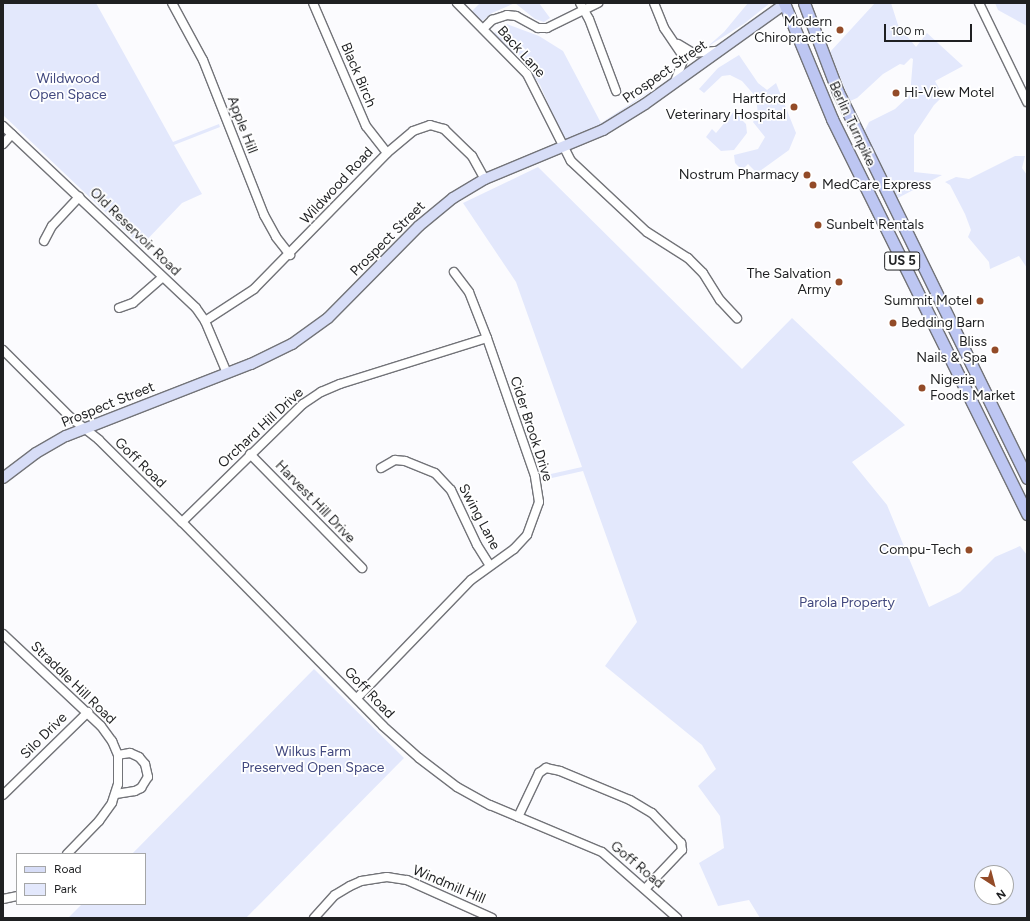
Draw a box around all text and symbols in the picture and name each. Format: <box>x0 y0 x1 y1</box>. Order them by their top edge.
place label: Modern Chiropractic <box>754 14 832 46</box>
scale bar <box>886 16 974 42</box>
street label: Back Lane <box>494 23 548 81</box>
text: 100 m <box>891 24 925 38</box>
marker: Modern Chiropractic <box>835 25 845 35</box>
street label: Prospect Street <box>620 37 710 107</box>
street label: Black Birch <box>337 40 379 110</box>
park label: Wildwood Open Space <box>29 71 107 104</box>
street label: Berlin Turnpike <box>825 79 879 169</box>
place label: Hi-View Motel <box>904 85 994 101</box>
marker: Hi-View Motel <box>891 88 901 98</box>
place label: Hartford Veterinary Hospital <box>666 91 786 124</box>
street label: Apple Hill <box>223 94 261 156</box>
marker: Hartford Veterinary Hospital <box>789 102 799 112</box>
street label: Wildwood Road <box>297 144 377 228</box>
place label: Nostrum Pharmacy <box>679 167 799 183</box>
marker: Nostrum Pharmacy <box>802 170 812 180</box>
place label: MedCare Express <box>822 177 931 193</box>
marker: MedCare Express <box>807 179 819 191</box>
street label: Old Reservoir Road <box>86 184 184 280</box>
street label: Prospect Street <box>347 198 429 280</box>
place label: Sunbelt Rentals <box>826 217 924 233</box>
marker: Sunbelt Rentals <box>813 220 823 230</box>
road number: US 5 <box>884 250 920 272</box>
place label: The Salvation Army <box>747 266 831 298</box>
marker: The Salvation Army <box>834 277 844 287</box>
place label: Summit Motel <box>884 293 972 309</box>
marker: Summit Motel <box>975 296 985 306</box>
place label: Bedding Barn <box>901 315 985 331</box>
marker: Bedding Barn <box>888 318 898 328</box>
place label: Bliss Nails & Spa <box>916 334 987 366</box>
marker: Bliss Nails & Spa <box>990 345 1000 355</box>
place label: Nigeria Foods Market <box>930 372 1015 404</box>
street label: Cider Brook Drive <box>506 374 556 484</box>
street label: Prospect Street <box>59 379 157 431</box>
marker: Nigeria Foods Market <box>917 383 927 393</box>
street label: Orchard Hill Drive <box>215 384 307 472</box>
street label: Goff Road <box>111 434 169 492</box>
street label: Harvest Hill Drive <box>271 457 359 547</box>
street label: Swing Lane <box>455 481 503 553</box>
place label: Compu-Tech <box>879 542 961 558</box>
marker: Compu-Tech <box>964 545 974 555</box>
park label: Parola Property <box>799 595 895 611</box>
street label: Straddle Hill Road <box>27 638 119 728</box>
street label: Goff Road <box>340 664 398 722</box>
street label: Silo Drive <box>17 709 71 763</box>
park label: Wilkus Farm Preserved Open Space <box>241 744 385 776</box>
street label: Goff Road <box>607 838 667 892</box>
legend <box>16 853 146 905</box>
text: Road <box>54 862 82 876</box>
street label: Windmill Hill <box>410 862 488 908</box>
north arrow <box>974 865 1014 905</box>
text: Park <box>54 882 77 896</box>
text: N <box>994 887 1008 902</box>

